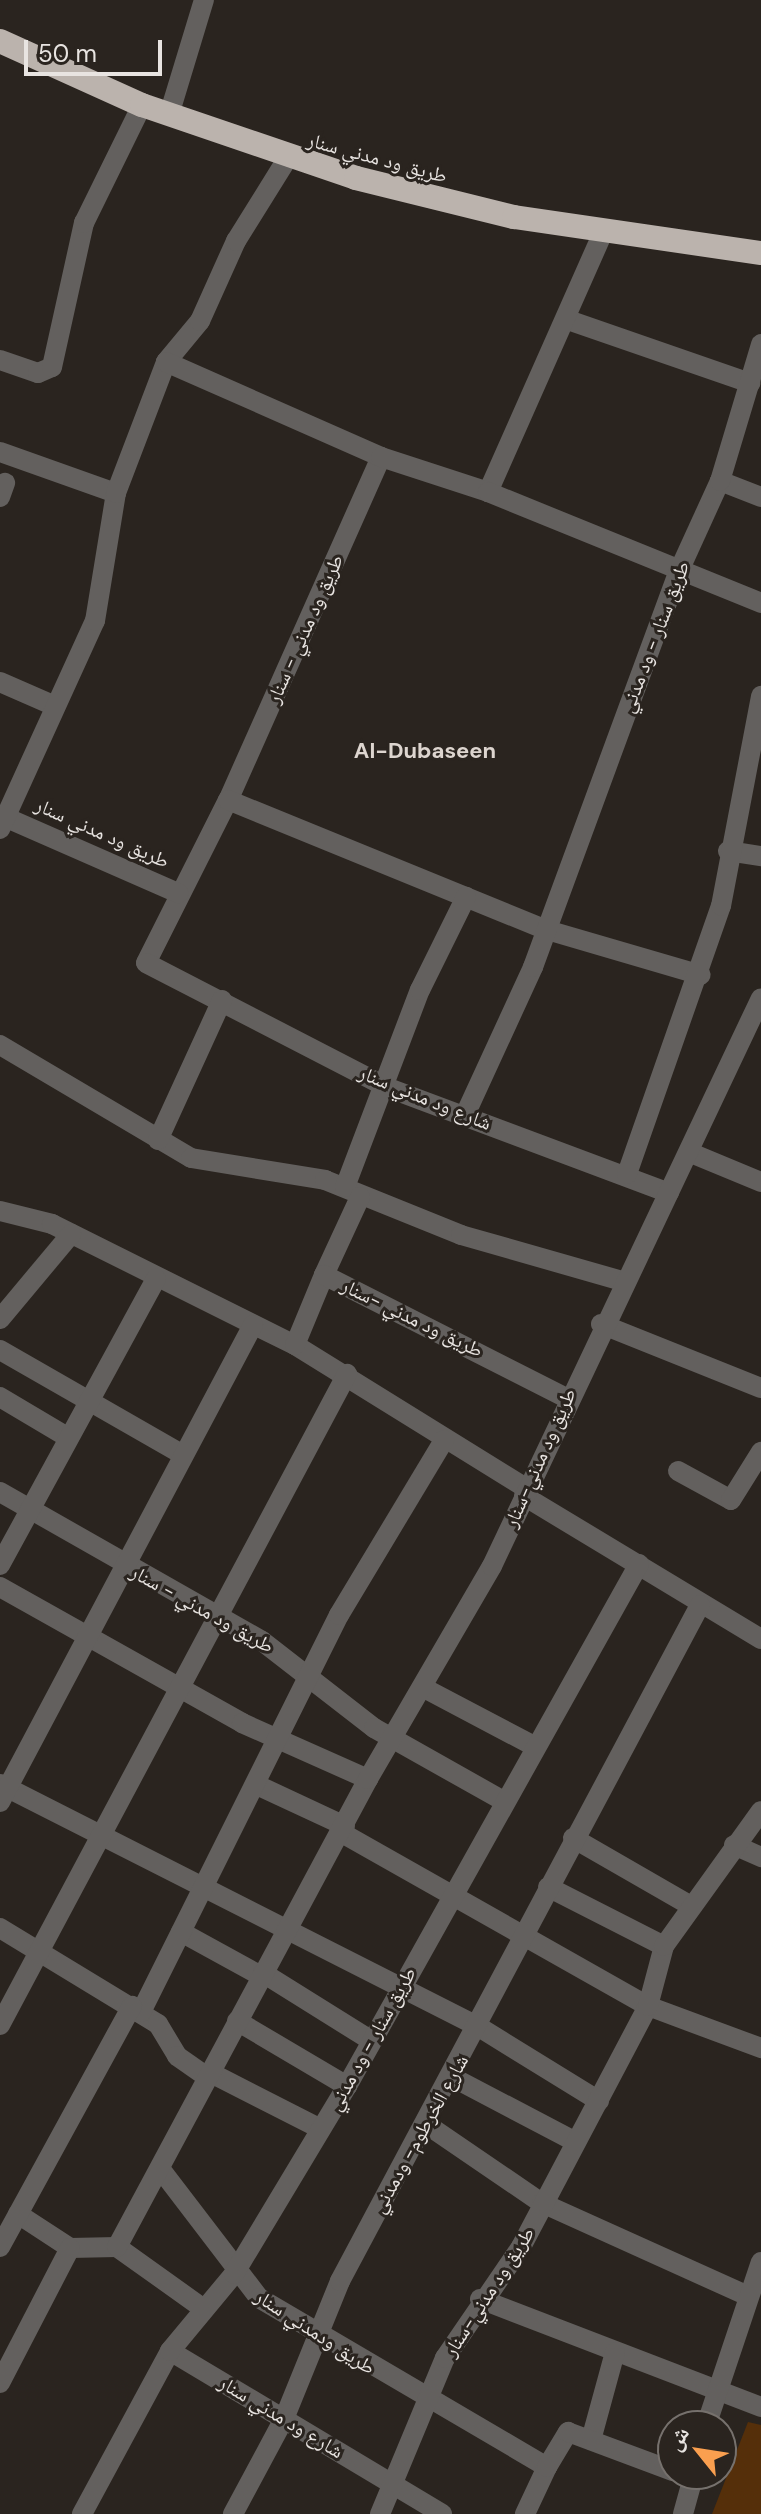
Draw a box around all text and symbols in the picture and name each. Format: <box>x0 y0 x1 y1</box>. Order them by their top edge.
scale bar <box>28 24 166 74</box>
text: 50 m <box>38 38 97 69</box>
street label: طريق ود مدني سنار <box>304 128 450 188</box>
street label: طريق ود مدني - سنار <box>261 551 349 707</box>
street label: طريق سنار - ود مدني <box>615 558 695 716</box>
district label: Al-Dubaseen <box>354 738 496 764</box>
street label: طريق ود مدني سنار <box>31 793 173 873</box>
street label: شارع ود مدني سنار <box>355 1060 495 1136</box>
street label: طريق ود مدني -سنار <box>337 1273 487 1363</box>
street label: طريق ود مدني-سنار <box>499 1385 581 1531</box>
street label: طريق ود مدني - سنار <box>126 1560 278 1658</box>
street label: طريق سنار - ود مدني <box>323 1963 421 2115</box>
street label: شارع الخرطوم- ودمدني <box>366 2050 474 2218</box>
street label: طريق ود مدني-سنار <box>438 2223 540 2361</box>
street label: طريق ودمدني سنار <box>250 2284 380 2380</box>
street label: شارع ود مدني سنار <box>214 2370 348 2464</box>
north arrow <box>657 2410 737 2490</box>
text: ش <box>659 2421 696 2456</box>

